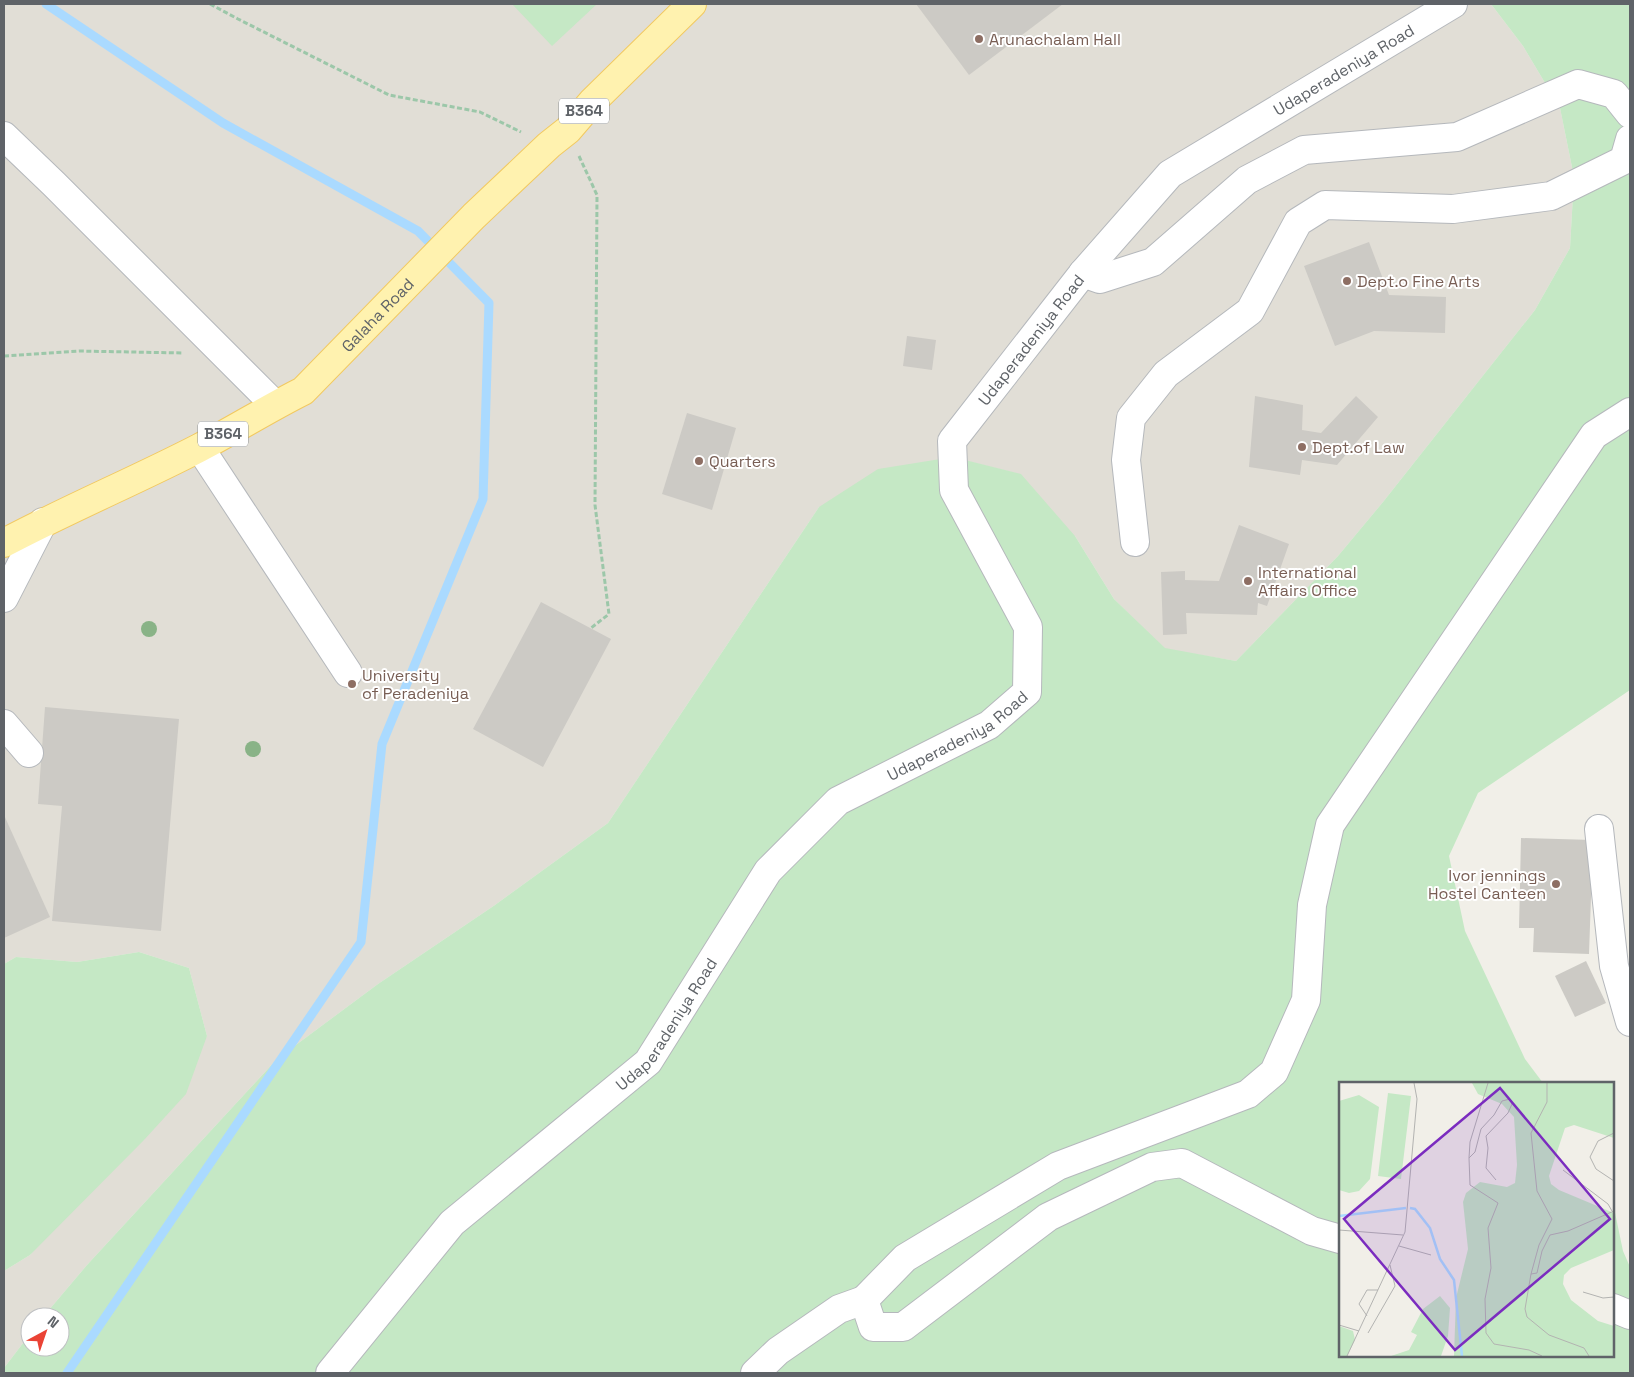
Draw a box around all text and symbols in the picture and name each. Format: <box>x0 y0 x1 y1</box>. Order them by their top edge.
street label: Udaperadeniya Road <box>1270 20 1418 121</box>
place label: Arunachalam Hall <box>989 29 1121 50</box>
marker: Arunachalam Hall <box>973 33 985 45</box>
road number: B364 <box>559 98 609 124</box>
street label: Udaperadeniya Road <box>974 270 1089 410</box>
place label: Dept.o Fine Arts <box>1357 271 1480 292</box>
street label: Galaha Road <box>337 274 419 357</box>
marker: Dept.o Fine Arts <box>1341 275 1353 287</box>
road number: B364 <box>198 422 248 446</box>
place label: Dept.of Law <box>1312 437 1405 458</box>
marker: Dept.of Law <box>1296 441 1308 453</box>
place label: Quarters <box>709 451 776 472</box>
marker: Quarters <box>693 455 705 467</box>
place label: International Affairs Office <box>1258 562 1357 601</box>
marker: International Affairs Office <box>1242 575 1254 587</box>
place label: University of Peradeniya <box>362 665 469 704</box>
marker: University of Peradeniya <box>346 678 358 690</box>
street label: Udaperadeniya Road <box>884 686 1032 786</box>
place label: Ivor jennings Hostel Canteen <box>1428 865 1546 904</box>
marker: Ivor jennings Hostel Canteen <box>1550 878 1562 890</box>
street label: Udaperadeniya Road <box>611 954 722 1095</box>
inset map <box>1339 1082 1614 1357</box>
north arrow <box>20 1307 70 1357</box>
text: N <box>44 1312 63 1332</box>

